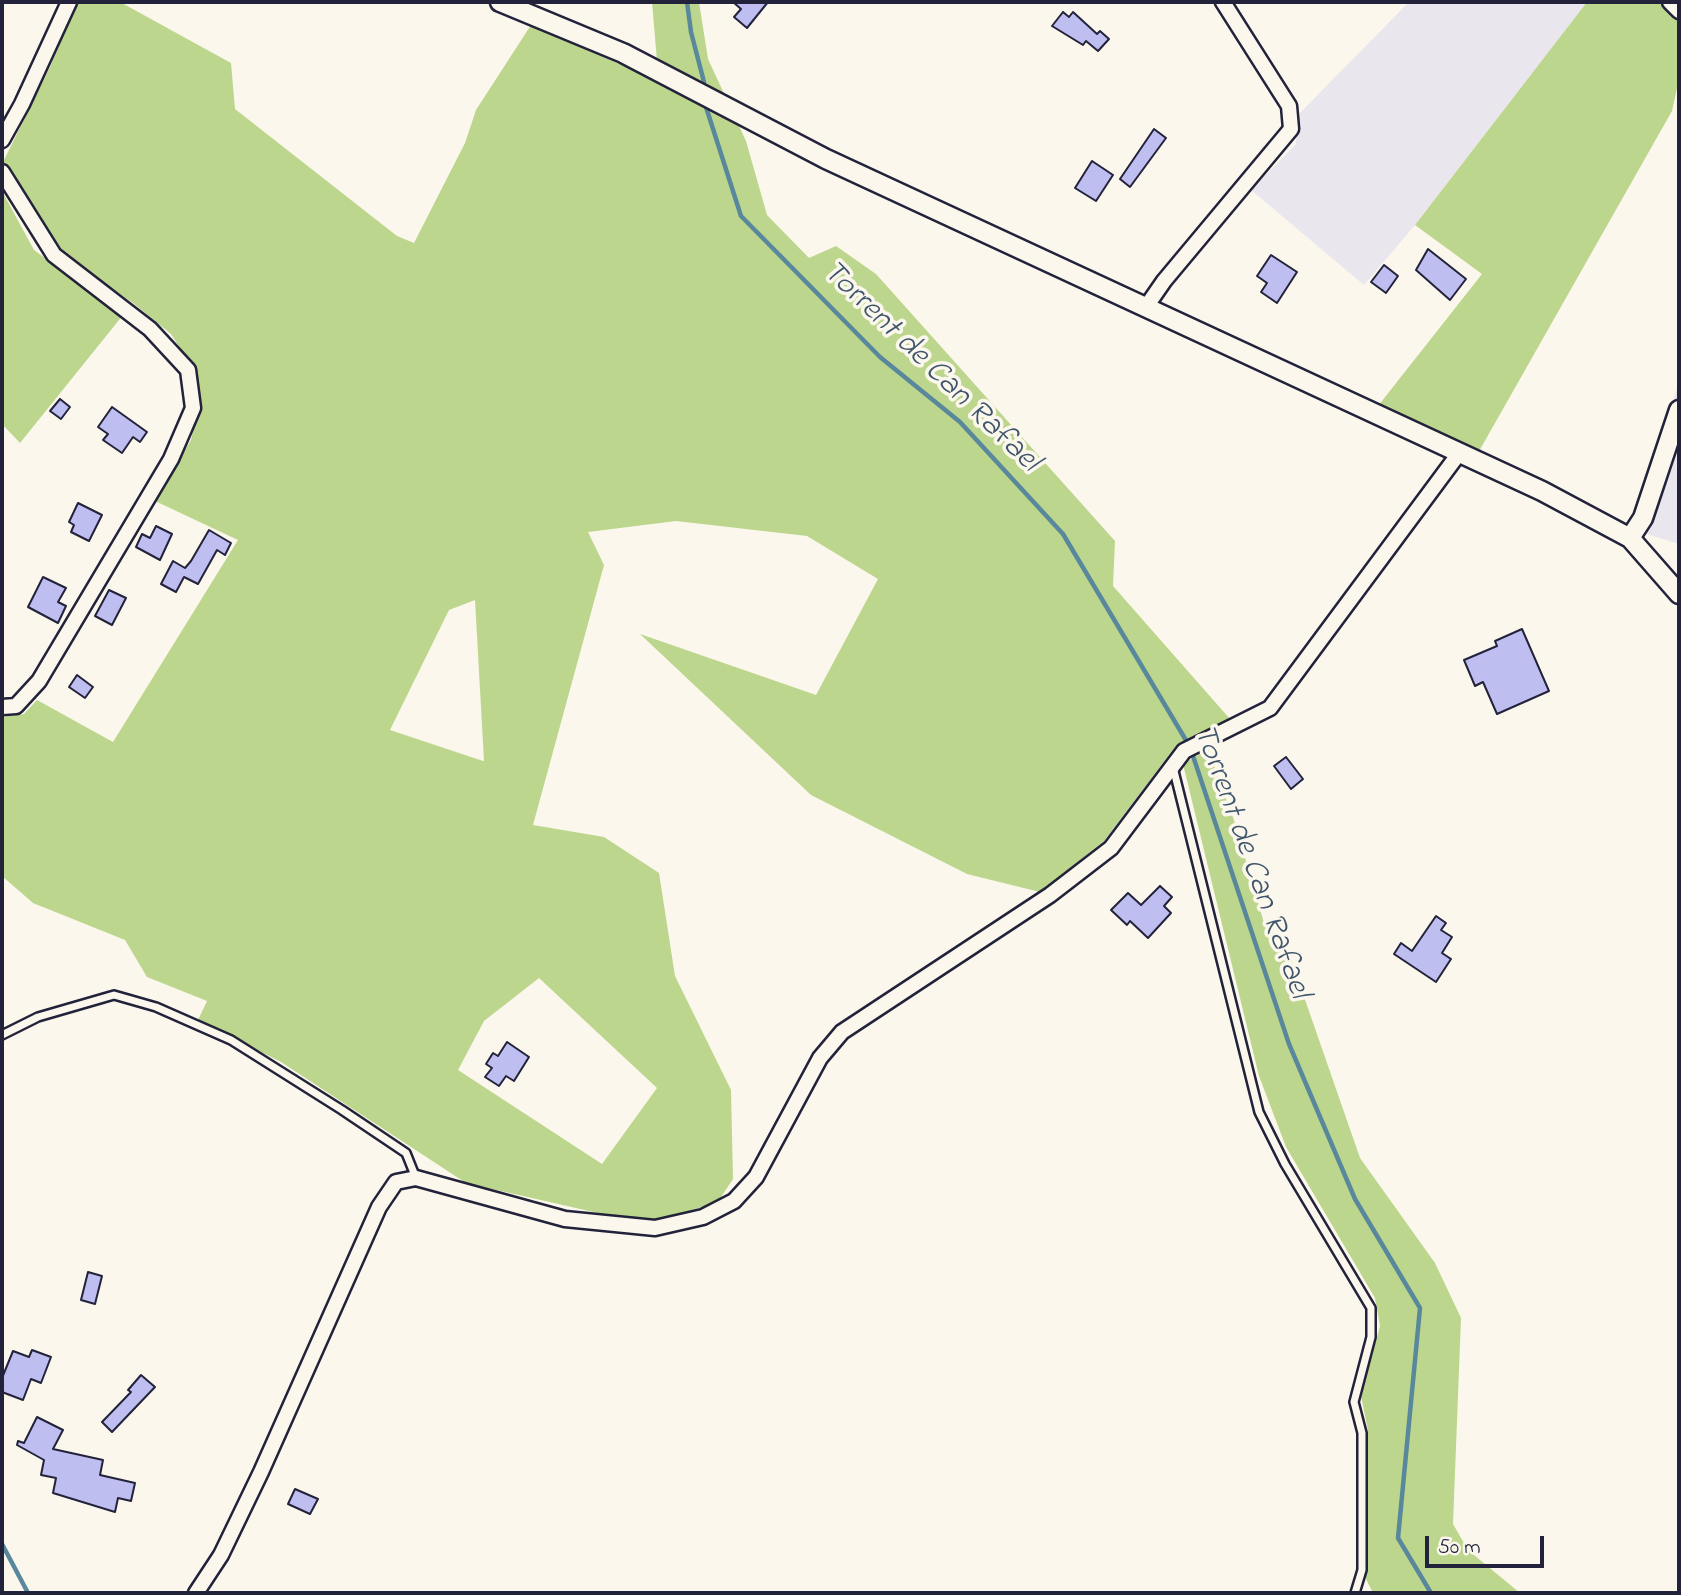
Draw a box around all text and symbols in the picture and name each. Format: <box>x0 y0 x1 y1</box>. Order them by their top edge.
water label: Torrent de Can Rafael <box>812 254 1046 482</box>
water label: Torrent de Can Rafael <box>1182 720 1316 1004</box>
scale bar <box>1429 1522 1548 1566</box>
text: 50 m <box>1438 1533 1481 1563</box>

